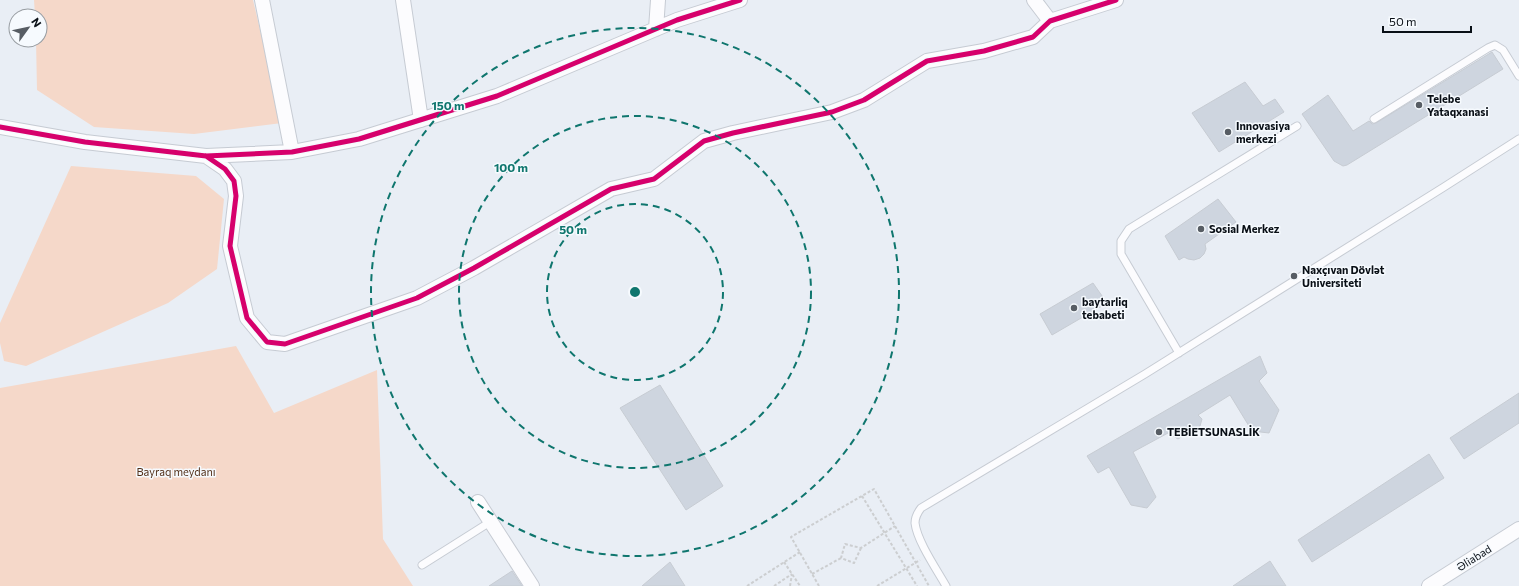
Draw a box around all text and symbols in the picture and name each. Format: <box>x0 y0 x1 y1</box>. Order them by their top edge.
north arrow <box>8 8 48 48</box>
scale bar <box>1383 8 1471 34</box>
text: 50 m <box>1389 14 1417 28</box>
text: N <box>29 15 45 29</box>
place label: Telebe Yataqxanasi <box>1427 92 1489 118</box>
text: 150 m <box>431 98 465 112</box>
marker: Telebe Yataqxanasi <box>1414 100 1424 110</box>
place label: Innovasiya merkezi <box>1236 119 1290 145</box>
marker: Innovasiya merkezi <box>1223 127 1233 137</box>
text: 100 m <box>494 160 528 174</box>
text: 50 m <box>559 222 587 236</box>
place label: Sosial Merkez <box>1209 222 1280 235</box>
marker: Sosial Merkez <box>1196 224 1206 234</box>
place label: Naxçıvan Dövlət Universiteti <box>1302 263 1385 289</box>
marker: Naxçıvan Dövlət Universiteti <box>1289 271 1299 281</box>
centre of rings <box>628 285 642 299</box>
place label: baytarliq tebabeti <box>1082 295 1128 321</box>
marker: baytarliq tebabeti <box>1069 303 1079 313</box>
place label: TEBİETSUNASLİK <box>1167 425 1260 438</box>
marker: TEBİETSUNASLİK <box>1154 427 1164 437</box>
park label: Bayraq meydanı <box>136 465 216 478</box>
street label: Əliabad <box>1454 542 1494 573</box>

